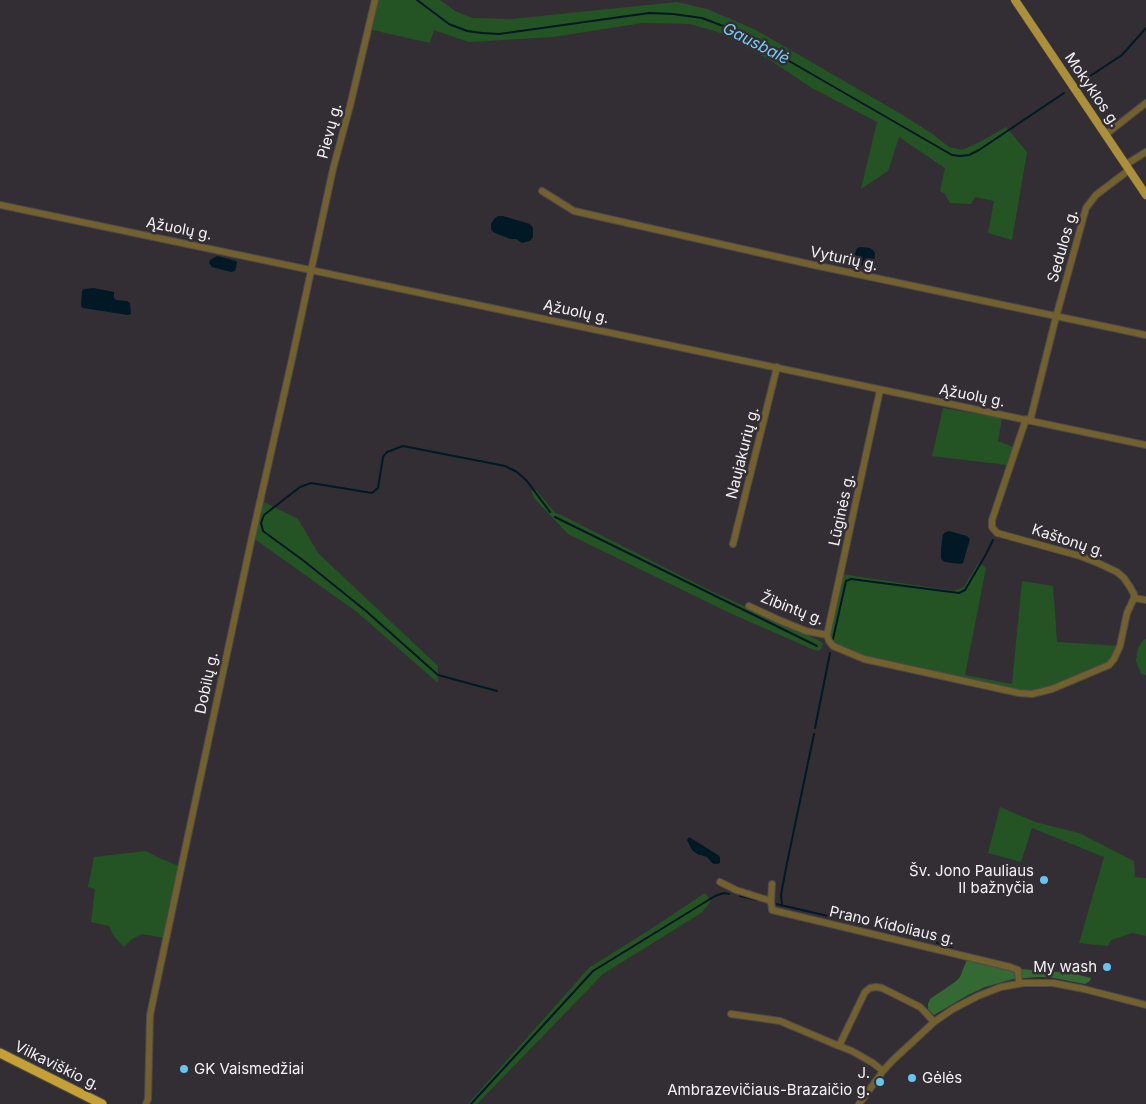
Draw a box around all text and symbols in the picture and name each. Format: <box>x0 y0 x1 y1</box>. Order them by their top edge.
water label: Gausbalė <box>719 19 793 69</box>
street label: Mokyklos g. <box>1061 49 1123 131</box>
street label: Pievų g. <box>314 101 346 161</box>
street label: Sedulos g. <box>1044 208 1082 284</box>
street label: Ąžuolų g. <box>145 214 213 244</box>
street label: Vyturių g. <box>808 243 880 275</box>
street label: Ąžuolų g. <box>541 296 611 328</box>
street label: Ąžuolų g. <box>938 381 1006 411</box>
street label: Naujakurių g. <box>723 405 763 501</box>
street label: Lūginės g. <box>826 472 858 548</box>
street label: Kaštonų g. <box>1029 521 1107 561</box>
street label: Žibintų g. <box>758 589 826 629</box>
street label: Dobilų g. <box>192 650 222 716</box>
place label: Šv. Jono Pauliaus II bažnyčia <box>909 862 1034 897</box>
marker: Šv. Jono Pauliaus II bažnyčia <box>1038 874 1050 886</box>
street label: Prano Kidoliaus g. <box>828 903 956 949</box>
place label: My wash <box>1033 958 1097 976</box>
marker: My wash <box>1101 961 1113 973</box>
street label: Vilkaviškio g. <box>11 1038 103 1094</box>
place label: GK Vaismedžiai <box>194 1060 304 1078</box>
marker: GK Vaismedžiai <box>178 1063 190 1075</box>
place label: J. Ambrazevičiaus-Brazaičio g. <box>667 1064 870 1099</box>
place label: Gėlės <box>922 1069 962 1087</box>
marker: Gėlės <box>906 1072 918 1084</box>
marker: J. Ambrazevičiaus-Brazaičio g. <box>874 1076 886 1088</box>

